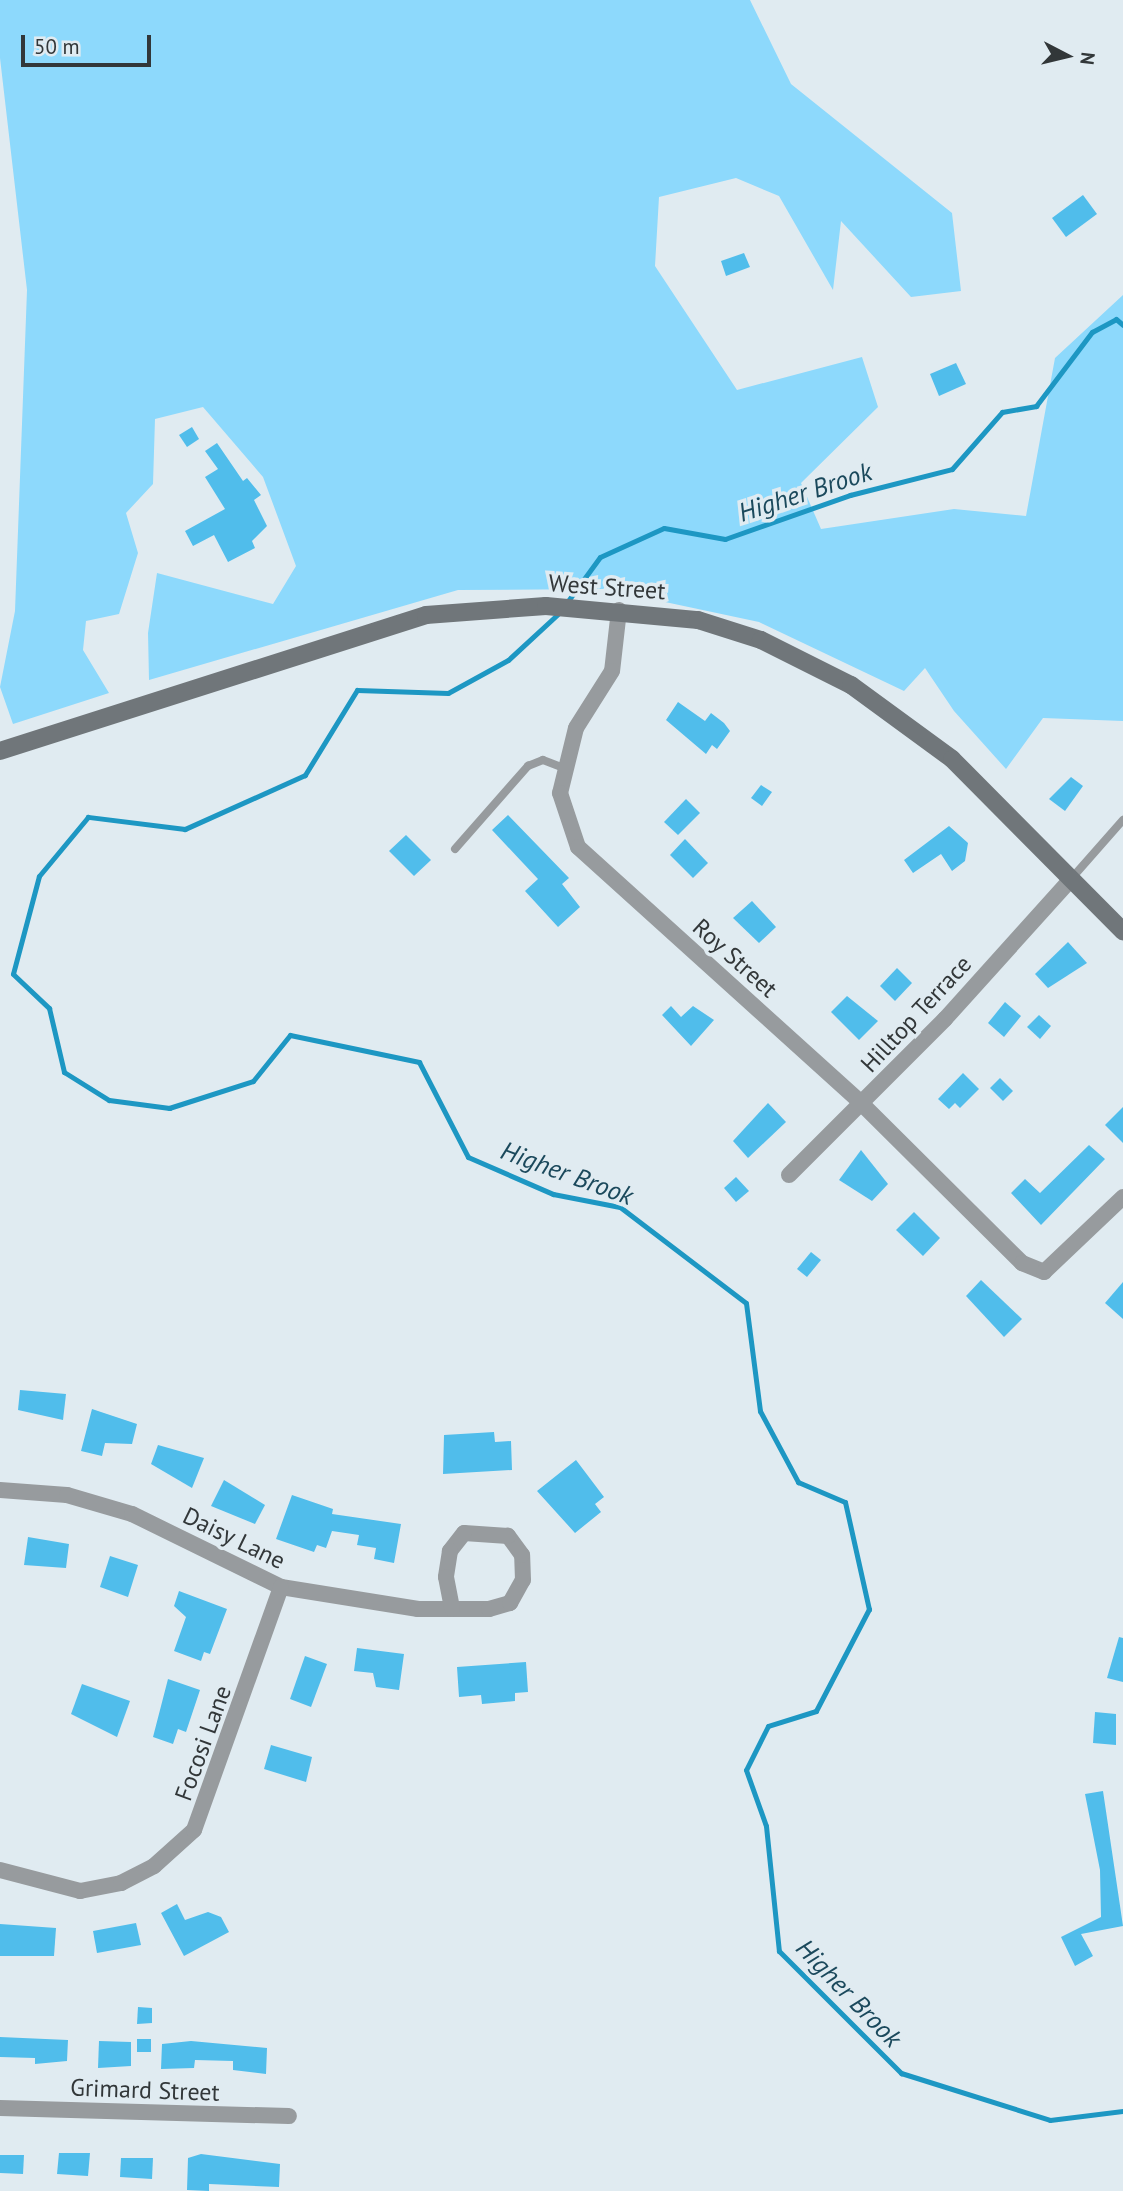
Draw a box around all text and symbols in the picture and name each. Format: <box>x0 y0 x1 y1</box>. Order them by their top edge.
scale bar <box>24 21 154 65</box>
north arrow <box>1032 21 1102 91</box>
text: 50 m <box>34 33 80 60</box>
text: N <box>1075 51 1101 66</box>
water label: Higher Brook <box>734 456 876 528</box>
street label: West Street <box>548 569 666 605</box>
street label: Roy Street <box>687 912 783 1004</box>
street label: Hilltop Terrace <box>854 949 978 1079</box>
water label: Higher Brook <box>497 1135 637 1211</box>
street label: Daisy Lane <box>178 1501 290 1575</box>
street label: Focosi Lane <box>169 1681 237 1805</box>
water label: Higher Brook <box>790 1932 908 2054</box>
street label: Grimard Street <box>70 2073 220 2107</box>

